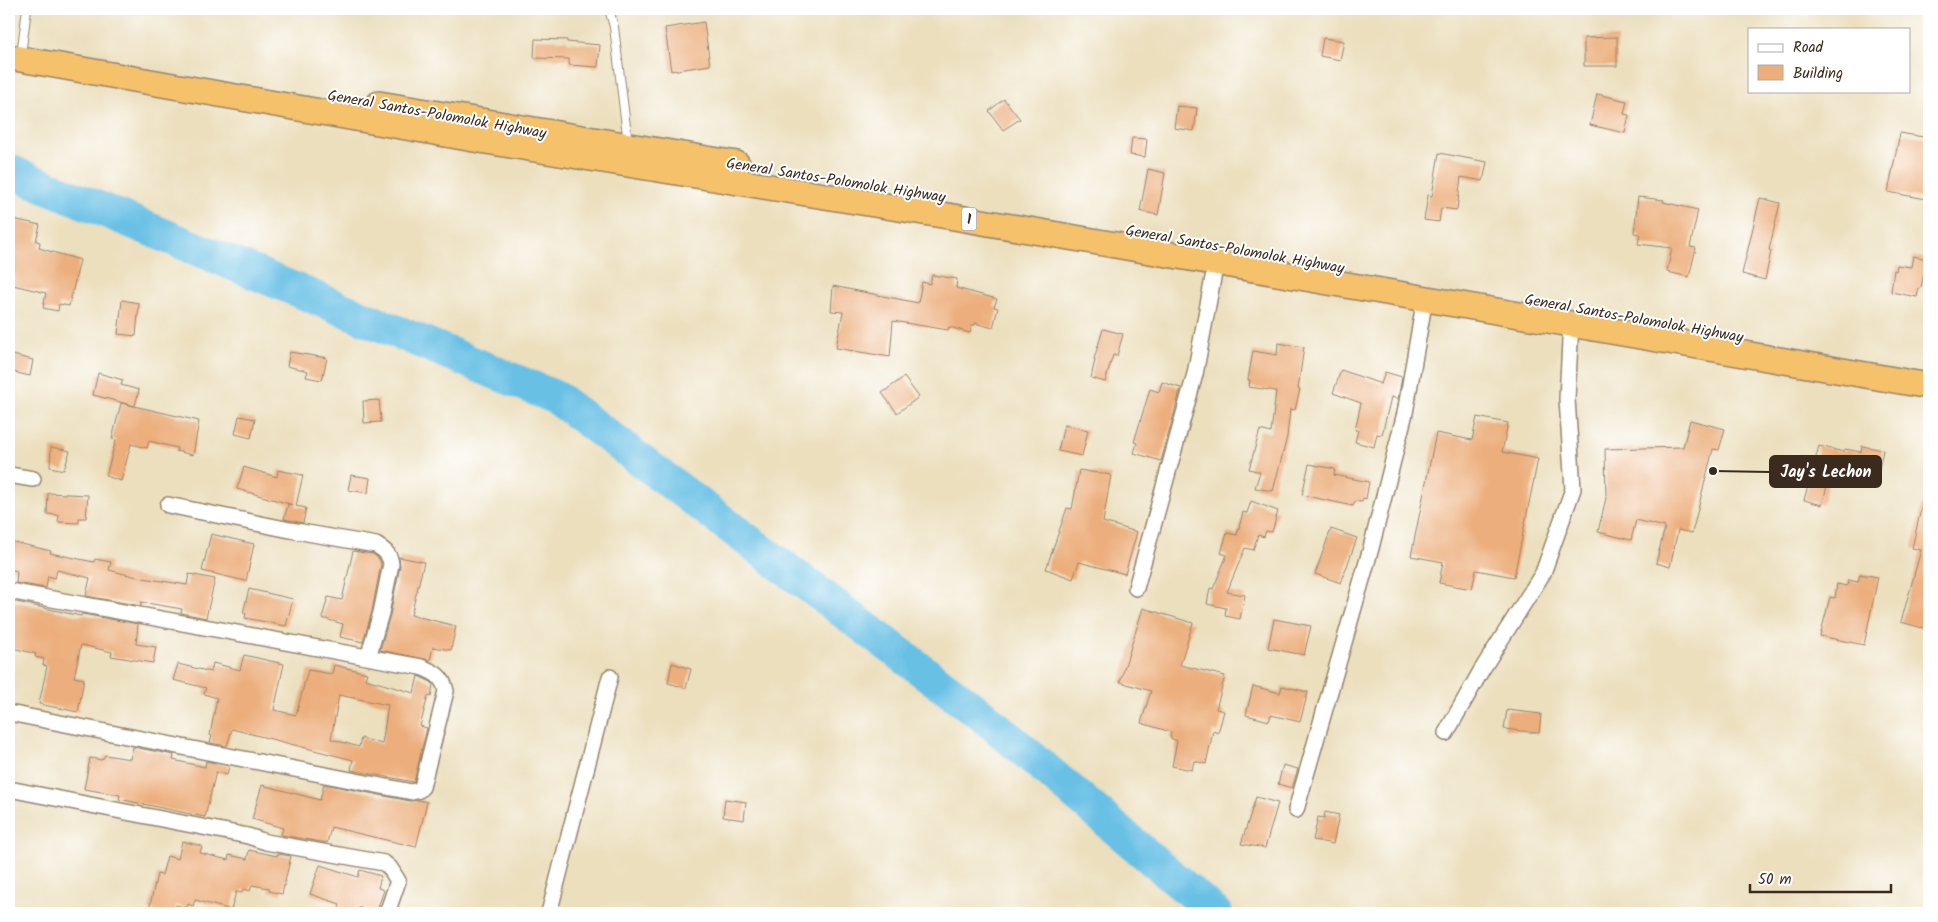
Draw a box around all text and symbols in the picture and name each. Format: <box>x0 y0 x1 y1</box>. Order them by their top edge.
legend <box>1748 28 1910 92</box>
text: Road <box>1793 36 1824 60</box>
text: Building <box>1793 62 1843 86</box>
street label: General Santos-Polomolok Highway <box>326 84 549 146</box>
street label: General Santos-Polomolok Highway <box>724 152 948 210</box>
road number: 1 <box>962 208 976 230</box>
street label: General Santos-Polomolok Highway <box>1124 219 1347 281</box>
street label: General Santos-Polomolok Highway <box>1523 288 1746 350</box>
callout: Jay's Lechon <box>1770 456 1881 487</box>
text: Jay's Lechon <box>1781 460 1872 485</box>
scale bar <box>1750 862 1892 894</box>
text: 50 m <box>1758 868 1792 892</box>

